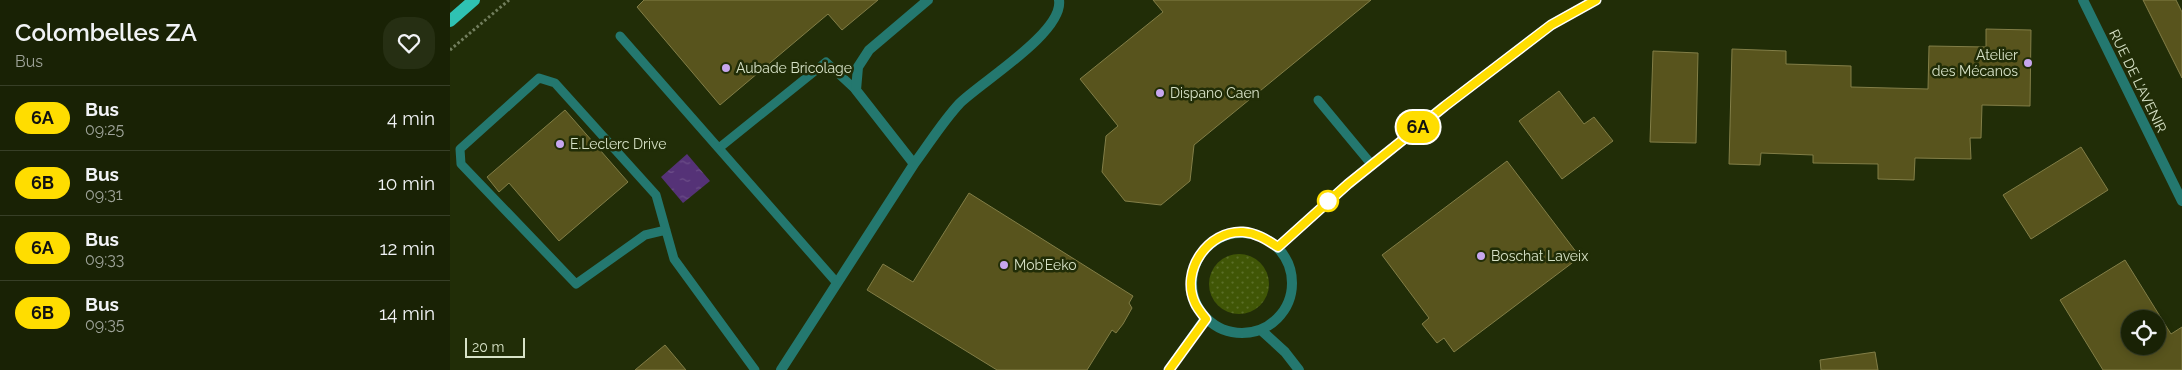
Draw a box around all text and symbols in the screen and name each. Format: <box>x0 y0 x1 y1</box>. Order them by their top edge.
button: heart <box>383 17 435 69</box>
text: Colombelles ZA <box>15 18 197 47</box>
street label: RUE DE L'AVENIR <box>2106 27 2170 135</box>
place label: Atelier des Mécanos <box>1932 47 2018 79</box>
text: Bus <box>15 52 43 71</box>
marker: Atelier des Mécanos <box>2022 57 2034 69</box>
place label: Aubade Bricolage <box>736 60 852 76</box>
marker: Aubade Bricolage <box>720 62 732 74</box>
place label: Dispano Caen <box>1170 85 1260 101</box>
marker: Dispano Caen <box>1154 87 1166 99</box>
text: Bus <box>85 98 119 120</box>
text: 6A <box>31 107 54 128</box>
text: 4 min <box>387 107 435 129</box>
line badge: 6A <box>1396 111 1440 143</box>
text: 6A <box>1407 116 1429 137</box>
text: 09:25 <box>85 120 124 139</box>
place label: E.Leclerc Drive <box>570 136 666 152</box>
marker: E.Leclerc Drive <box>554 138 566 150</box>
text: Bus <box>85 163 119 185</box>
text: 6B <box>31 172 54 193</box>
text: 10 min <box>378 172 435 194</box>
text: 09:31 <box>85 185 123 204</box>
unlabelled marker <box>1317 190 1339 212</box>
text: Bus <box>85 228 119 250</box>
text: 6A <box>31 237 54 258</box>
text: 12 min <box>379 237 435 259</box>
place label: Boschat Laveix <box>1491 248 1588 264</box>
text: 09:33 <box>85 250 124 269</box>
marker: Boschat Laveix <box>1475 250 1487 262</box>
place label: Mob’Eeko <box>1014 257 1077 273</box>
marker: Mob’Eeko <box>998 259 1010 271</box>
text: Bus <box>85 293 119 315</box>
text: 6B <box>31 302 54 323</box>
text: 14 min <box>379 302 435 324</box>
map controls <box>2121 310 2166 355</box>
button: locate <box>2121 310 2166 355</box>
text: 09:35 <box>85 315 124 334</box>
scale bar <box>465 335 525 358</box>
text: 20 m <box>472 339 504 355</box>

